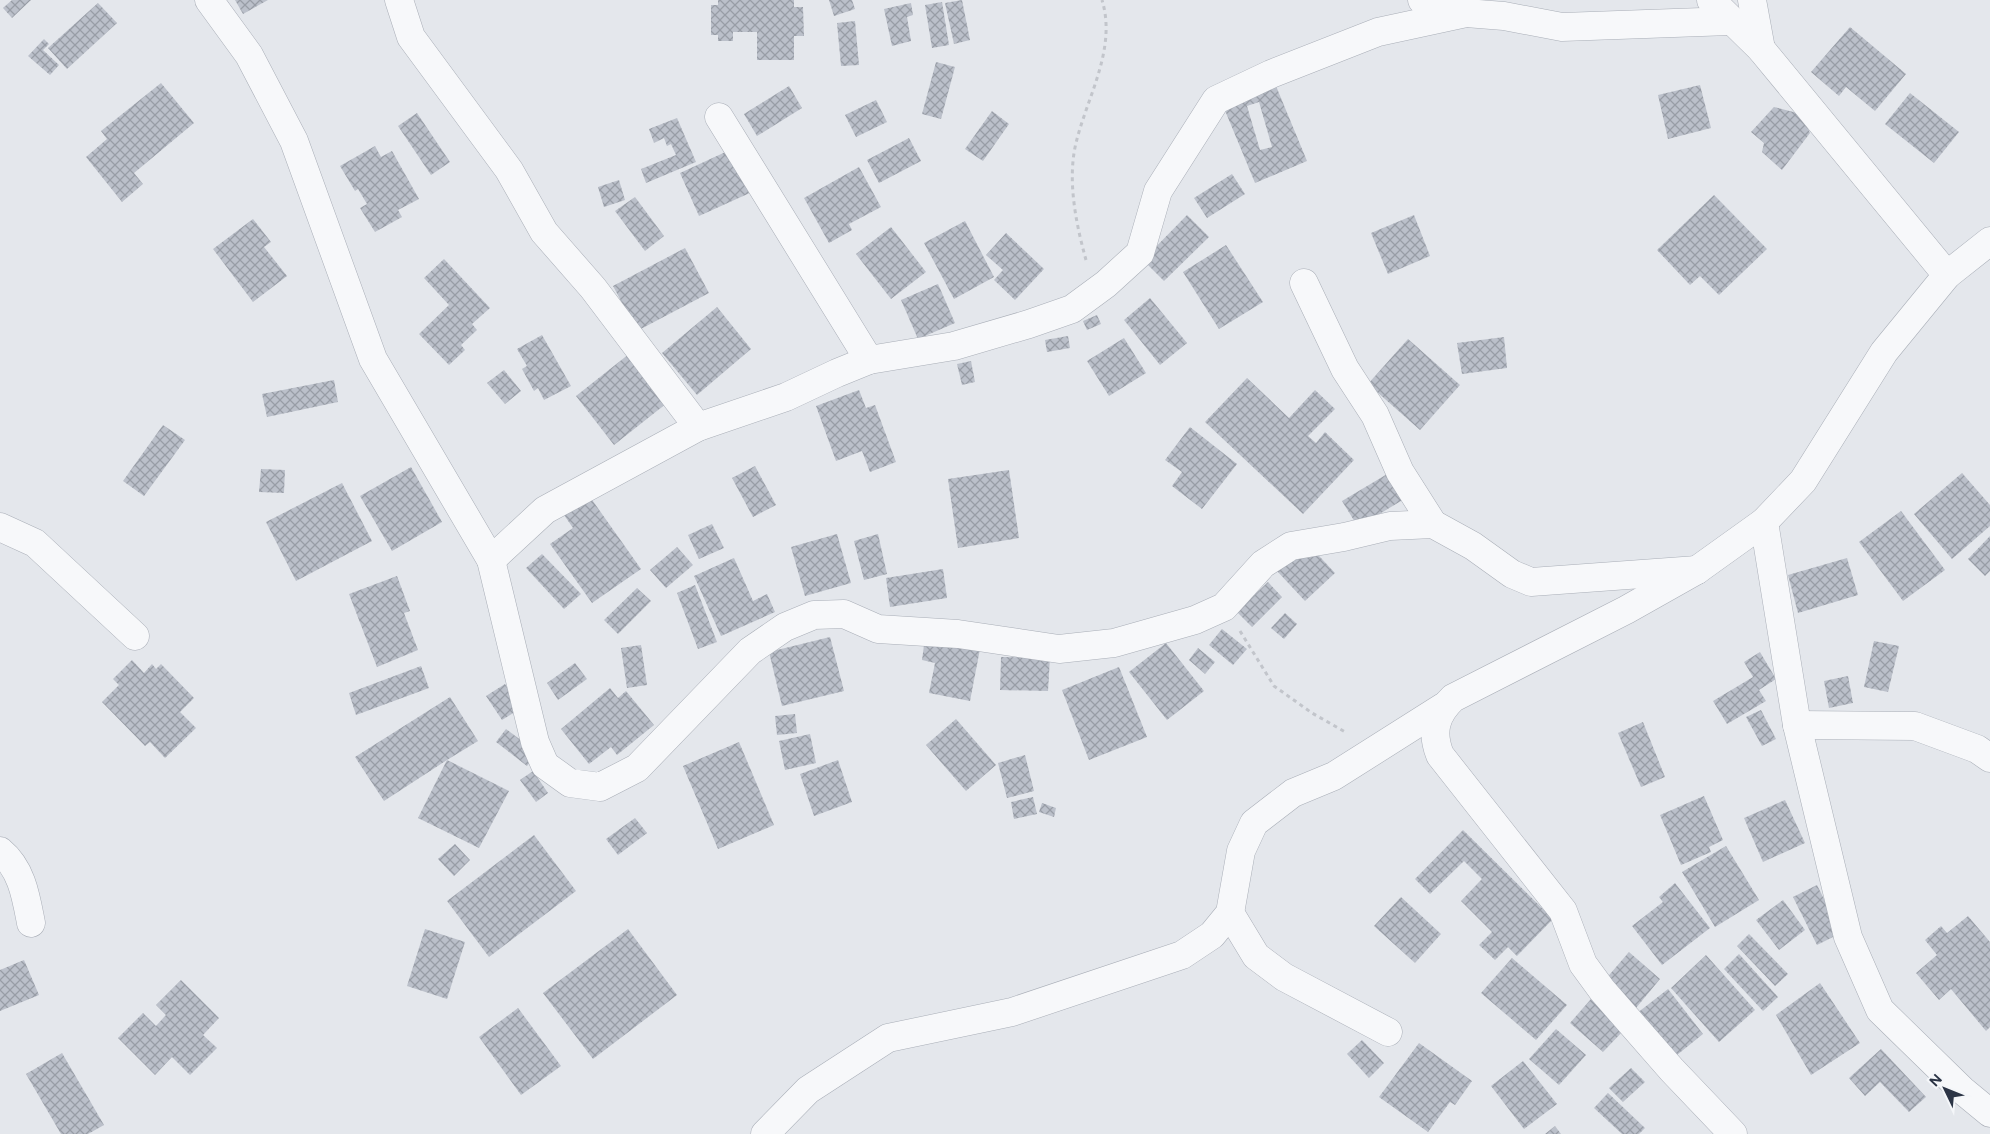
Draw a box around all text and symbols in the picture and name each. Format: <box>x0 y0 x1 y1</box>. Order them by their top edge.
north arrow <box>1920 1064 1970 1114</box>
text: N <box>1926 1071 1946 1090</box>

